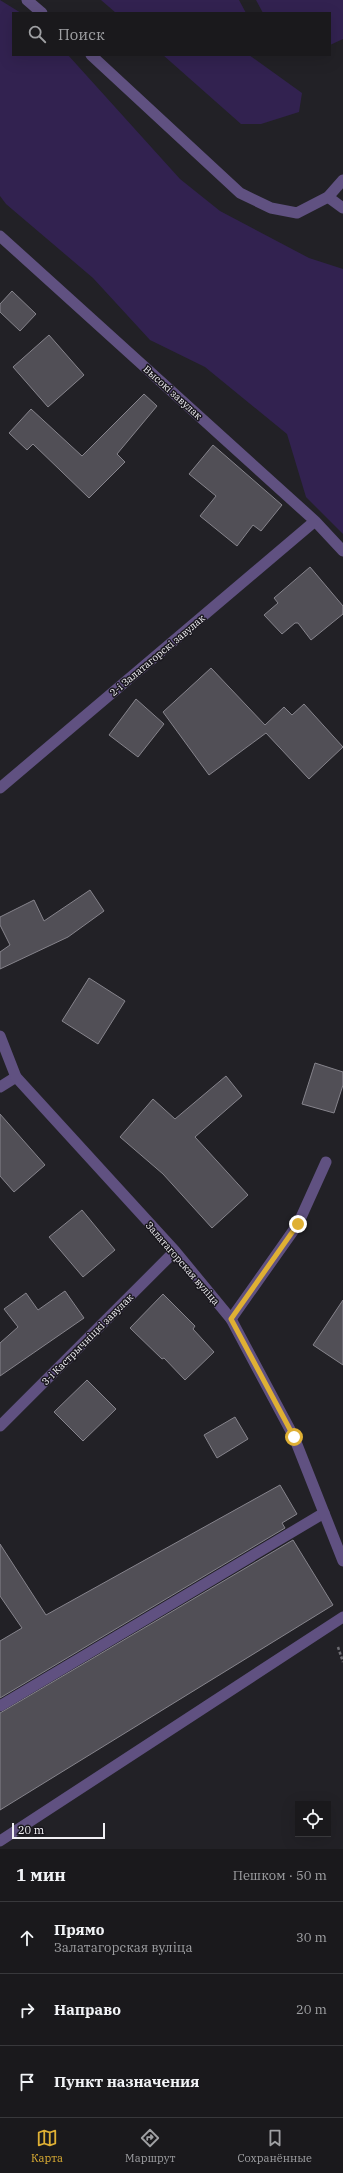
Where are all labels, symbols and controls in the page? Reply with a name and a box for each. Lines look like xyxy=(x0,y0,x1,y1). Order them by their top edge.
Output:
search box xyxy=(12,12,331,56)
icon: search xyxy=(26,23,48,45)
text: Поиск xyxy=(58,25,105,44)
street label: Высокі завулак xyxy=(140,362,205,422)
street label: 2-і Залатагорскі завулак xyxy=(107,612,208,699)
route end xyxy=(289,1215,307,1233)
street label: Залатагорская вуліца xyxy=(143,1219,223,1308)
street label: 3-і Кастрычніцкі завулак xyxy=(39,1291,136,1388)
route start xyxy=(285,1428,303,1446)
map controls xyxy=(295,1801,331,1837)
button: locate xyxy=(295,1801,331,1837)
scale bar xyxy=(12,1821,105,1840)
text: 20 m xyxy=(18,1823,44,1837)
text: 1 мин xyxy=(16,1864,66,1886)
text: Пешком · 50 m xyxy=(233,1867,327,1884)
text: Прямо xyxy=(54,1920,105,1939)
icon: ahead xyxy=(16,1927,38,1949)
text: 30 m xyxy=(296,1929,327,1946)
text: Залатагорская вуліца xyxy=(54,1939,193,1956)
icon: right xyxy=(16,1999,38,2021)
text: Направо xyxy=(54,2000,121,2019)
text: 20 m xyxy=(296,2001,327,2018)
icon: arrive xyxy=(16,2071,38,2093)
text: Пункт назначения xyxy=(54,2072,200,2091)
tab: Карта xyxy=(31,2127,63,2165)
tab: Маршрут xyxy=(125,2127,175,2165)
tab: Сохранённые xyxy=(237,2127,312,2165)

